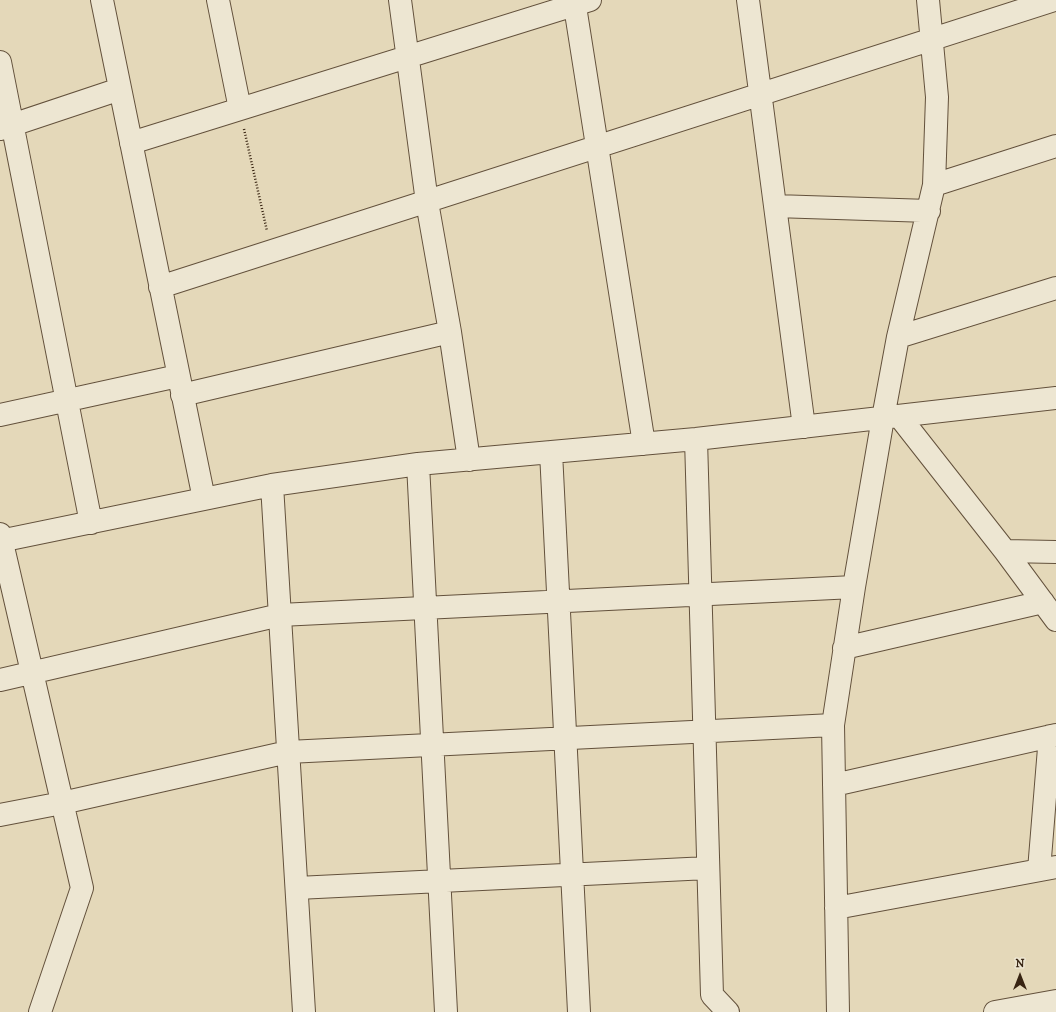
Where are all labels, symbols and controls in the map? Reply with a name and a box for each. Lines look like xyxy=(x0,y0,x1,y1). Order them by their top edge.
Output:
north arrow xyxy=(1000,956,1040,996)
text: N xyxy=(1015,957,1025,971)

